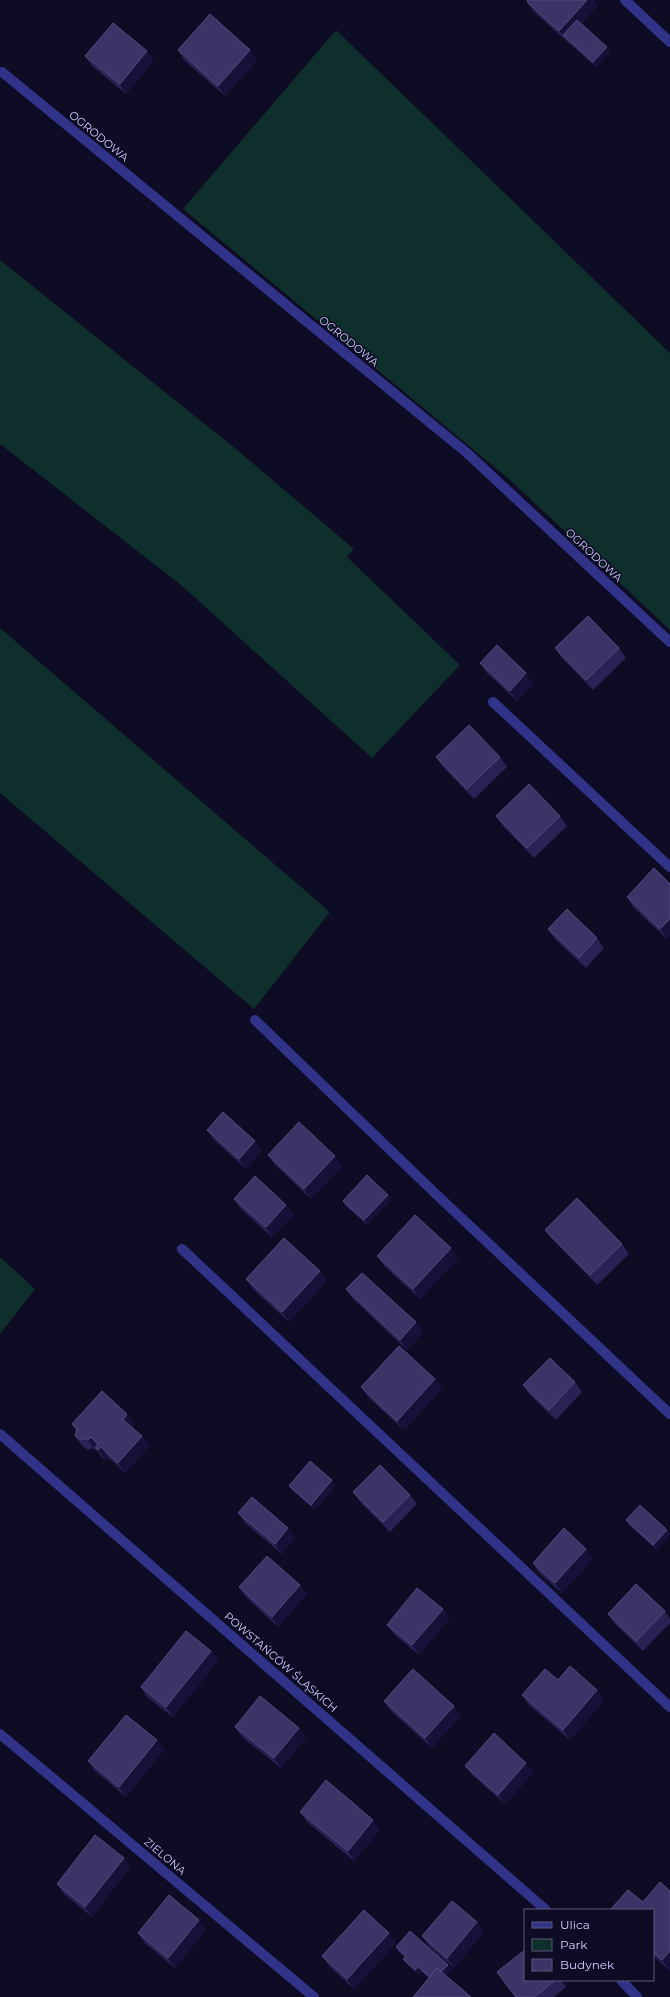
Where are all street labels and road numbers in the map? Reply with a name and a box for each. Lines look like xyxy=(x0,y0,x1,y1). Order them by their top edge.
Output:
street label: OGRODOWA xyxy=(66,108,132,164)
street label: OGRODOWA xyxy=(316,313,382,369)
street label: OGRODOWA xyxy=(563,525,625,585)
street label: POWSTAŃCÓW ŚLĄSKICH xyxy=(221,1609,341,1715)
street label: ZIELONA xyxy=(141,1834,189,1878)

